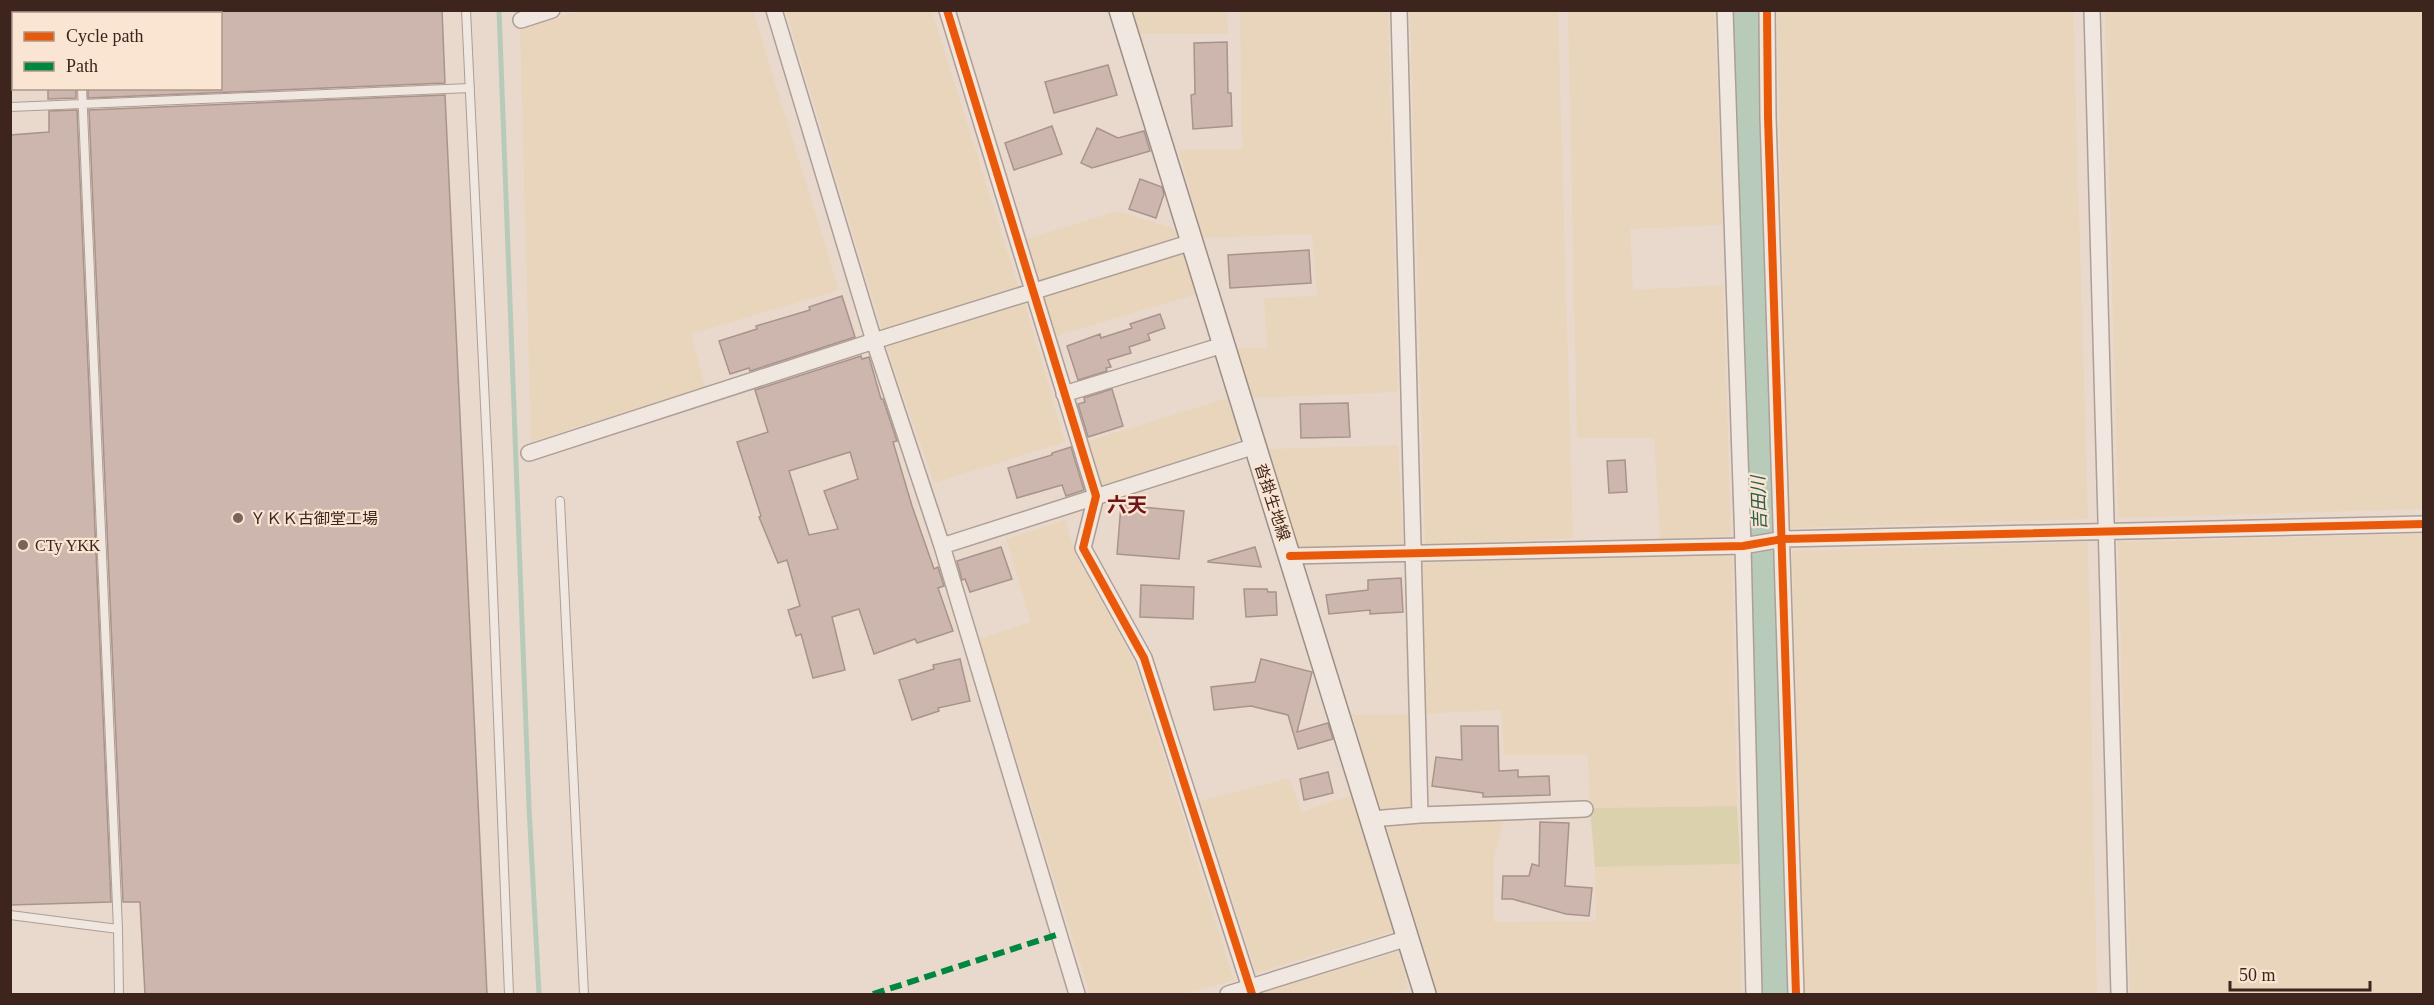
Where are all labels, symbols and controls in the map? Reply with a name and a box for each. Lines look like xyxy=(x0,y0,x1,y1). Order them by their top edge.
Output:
legend xyxy=(12,12,222,90)
text: Cycle path xyxy=(66,26,143,46)
text: Path xyxy=(66,56,98,76)
street label: 沓掛生地線 xyxy=(1252,461,1293,543)
water label: 吉田川 xyxy=(1748,474,1770,530)
district label: 六天 xyxy=(1107,494,1147,516)
place label: ＹＫＫ古御堂工場 xyxy=(250,510,378,527)
marker: ＹＫＫ古御堂工場 xyxy=(231,511,245,525)
place label: CTy YKK xyxy=(35,537,101,555)
marker: CTy YKK xyxy=(16,538,30,552)
scale bar xyxy=(2230,954,2370,992)
text: 50 m xyxy=(2239,965,2276,985)

